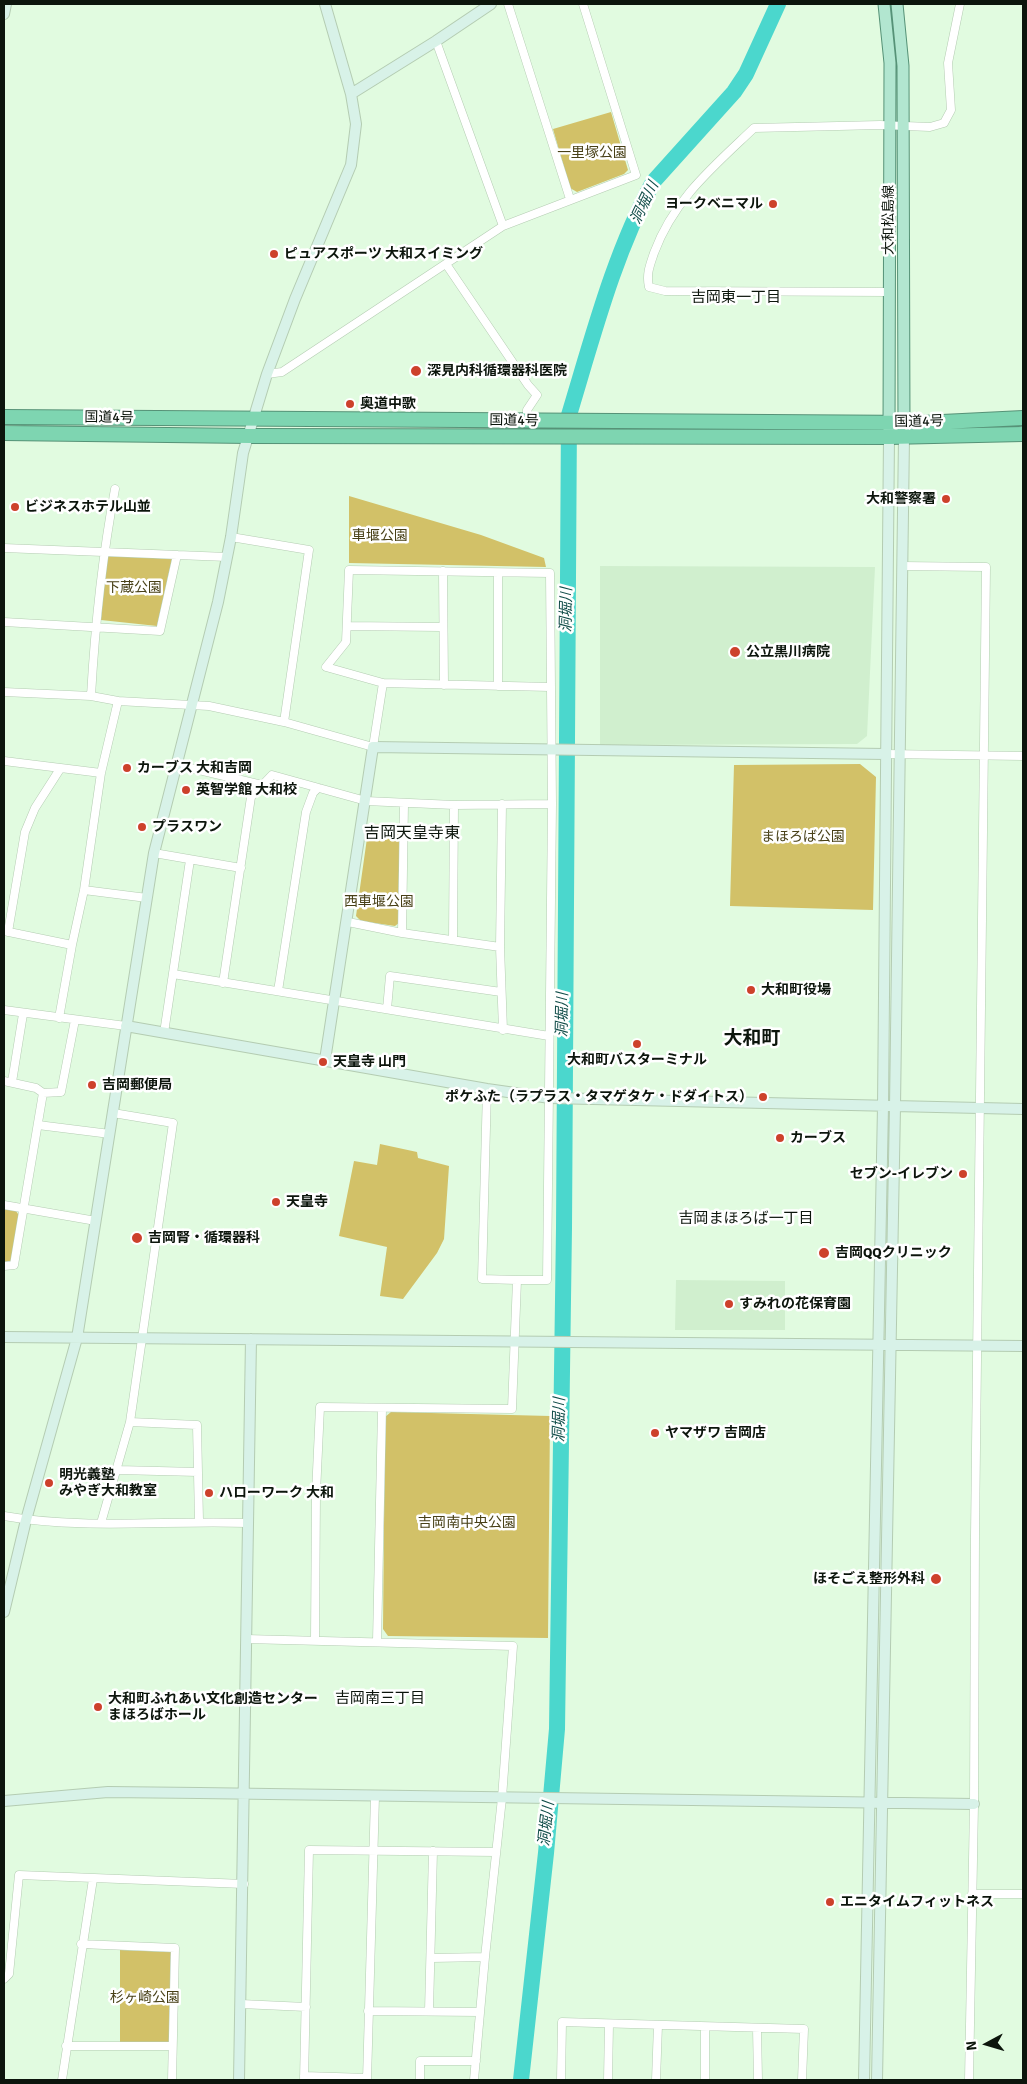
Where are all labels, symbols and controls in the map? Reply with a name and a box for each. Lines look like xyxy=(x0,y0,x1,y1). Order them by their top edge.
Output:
park label: 一里塚公園 xyxy=(557,145,627,161)
water label: 洞堀川 xyxy=(627,179,663,227)
street label: 大和松島線 xyxy=(881,185,897,255)
place label: ヨークベニマル xyxy=(665,196,763,212)
marker: ヨークベニマル xyxy=(767,198,779,210)
place label: ピュアスポーツ 大和スイミング xyxy=(284,246,483,262)
marker: ピュアスポーツ 大和スイミング xyxy=(268,248,280,260)
district label: 吉岡東一丁目 xyxy=(691,289,781,307)
place label: 深見内科循環器科医院 xyxy=(427,363,567,379)
marker: 深見内科循環器科医院 xyxy=(409,364,423,378)
place label: 奥道中歌 xyxy=(360,396,416,412)
marker: 奥道中歌 xyxy=(344,398,356,410)
street label: 国道4号 xyxy=(84,409,134,427)
street label: 国道4号 xyxy=(489,412,539,430)
street label: 国道4号 xyxy=(894,413,944,431)
place label: 大和警察署 xyxy=(866,491,936,507)
marker: 大和警察署 xyxy=(940,493,952,505)
place label: ビジネスホテル山並 xyxy=(25,499,151,515)
marker: ビジネスホテル山並 xyxy=(9,501,21,513)
park label: 車堰公園 xyxy=(352,528,408,544)
park label: 下蔵公園 xyxy=(106,580,162,596)
water label: 洞堀川 xyxy=(558,587,576,633)
place label: 公立黒川病院 xyxy=(746,644,830,660)
marker: 公立黒川病院 xyxy=(728,645,742,659)
place label: カーブス 大和吉岡 xyxy=(137,760,252,776)
marker: カーブス 大和吉岡 xyxy=(121,762,133,774)
place label: 英智学館 大和校 xyxy=(196,782,297,798)
marker: 英智学館 大和校 xyxy=(180,784,192,796)
place label: プラスワン xyxy=(152,819,222,835)
marker: プラスワン xyxy=(136,821,148,833)
district label: 吉岡天皇寺東 xyxy=(364,824,460,844)
park label: まほろば公園 xyxy=(761,829,845,845)
park label: 西車堰公園 xyxy=(344,894,414,910)
place label: 大和町役場 xyxy=(761,982,831,998)
marker: 大和町役場 xyxy=(745,984,757,996)
water label: 洞堀川 xyxy=(554,992,572,1038)
district label: 大和町 xyxy=(724,1028,780,1050)
marker: 大和町バスターミナル xyxy=(631,1038,643,1050)
place label: 大和町バスターミナル xyxy=(567,1052,707,1068)
place label: 天皇寺 山門 xyxy=(333,1054,406,1070)
marker: 天皇寺 山門 xyxy=(317,1056,329,1068)
place label: 吉岡郵便局 xyxy=(102,1077,172,1093)
marker: 吉岡郵便局 xyxy=(86,1079,98,1091)
place label: ポケふた（ラプラス・タマゲタケ・ドダイトス） xyxy=(445,1089,753,1105)
marker: ポケふた（ラプラス・タマゲタケ・ドダイトス） xyxy=(757,1091,769,1103)
place label: カーブス xyxy=(790,1130,846,1146)
marker: カーブス xyxy=(774,1132,786,1144)
place label: セブン-イレブン xyxy=(850,1166,953,1182)
marker: セブン-イレブン xyxy=(957,1168,969,1180)
place label: 天皇寺 xyxy=(286,1194,328,1210)
marker: 天皇寺 xyxy=(270,1196,282,1208)
district label: 吉岡まほろば一丁目 xyxy=(679,1210,813,1228)
place label: 吉岡腎・循環器科 xyxy=(148,1230,260,1246)
marker: 吉岡腎・循環器科 xyxy=(130,1231,144,1245)
place label: 吉岡QQクリニック xyxy=(835,1245,952,1261)
marker: 吉岡QQクリニック xyxy=(817,1246,831,1260)
place label: すみれの花保育園 xyxy=(739,1296,851,1312)
marker: すみれの花保育園 xyxy=(723,1298,735,1310)
water label: 洞堀川 xyxy=(551,1397,569,1443)
place label: ヤマザワ 吉岡店 xyxy=(665,1425,766,1441)
marker: ヤマザワ 吉岡店 xyxy=(649,1427,661,1439)
place label: 明光義塾 みやぎ大和教室 xyxy=(59,1467,157,1500)
marker: 明光義塾 みやぎ大和教室 xyxy=(43,1477,55,1489)
place label: ハローワーク 大和 xyxy=(219,1485,334,1501)
marker: ハローワーク 大和 xyxy=(203,1487,215,1499)
park label: 吉岡南中央公園 xyxy=(418,1515,516,1531)
place label: ほそごえ整形外科 xyxy=(813,1571,925,1587)
marker: ほそごえ整形外科 xyxy=(929,1572,943,1586)
district label: 吉岡南三丁目 xyxy=(335,1690,425,1708)
place label: 大和町ふれあい文化創造センター まほろばホール xyxy=(108,1691,318,1724)
marker: 大和町ふれあい文化創造センター まほろばホール xyxy=(92,1701,104,1713)
water label: 洞堀川 xyxy=(536,1801,558,1847)
place label: エニタイムフィットネス xyxy=(840,1894,994,1910)
marker: エニタイムフィットネス xyxy=(824,1896,836,1908)
park label: 杉ヶ崎公園 xyxy=(110,1990,180,2006)
north arrow xyxy=(962,2019,1012,2069)
text: N xyxy=(963,2040,981,2051)

